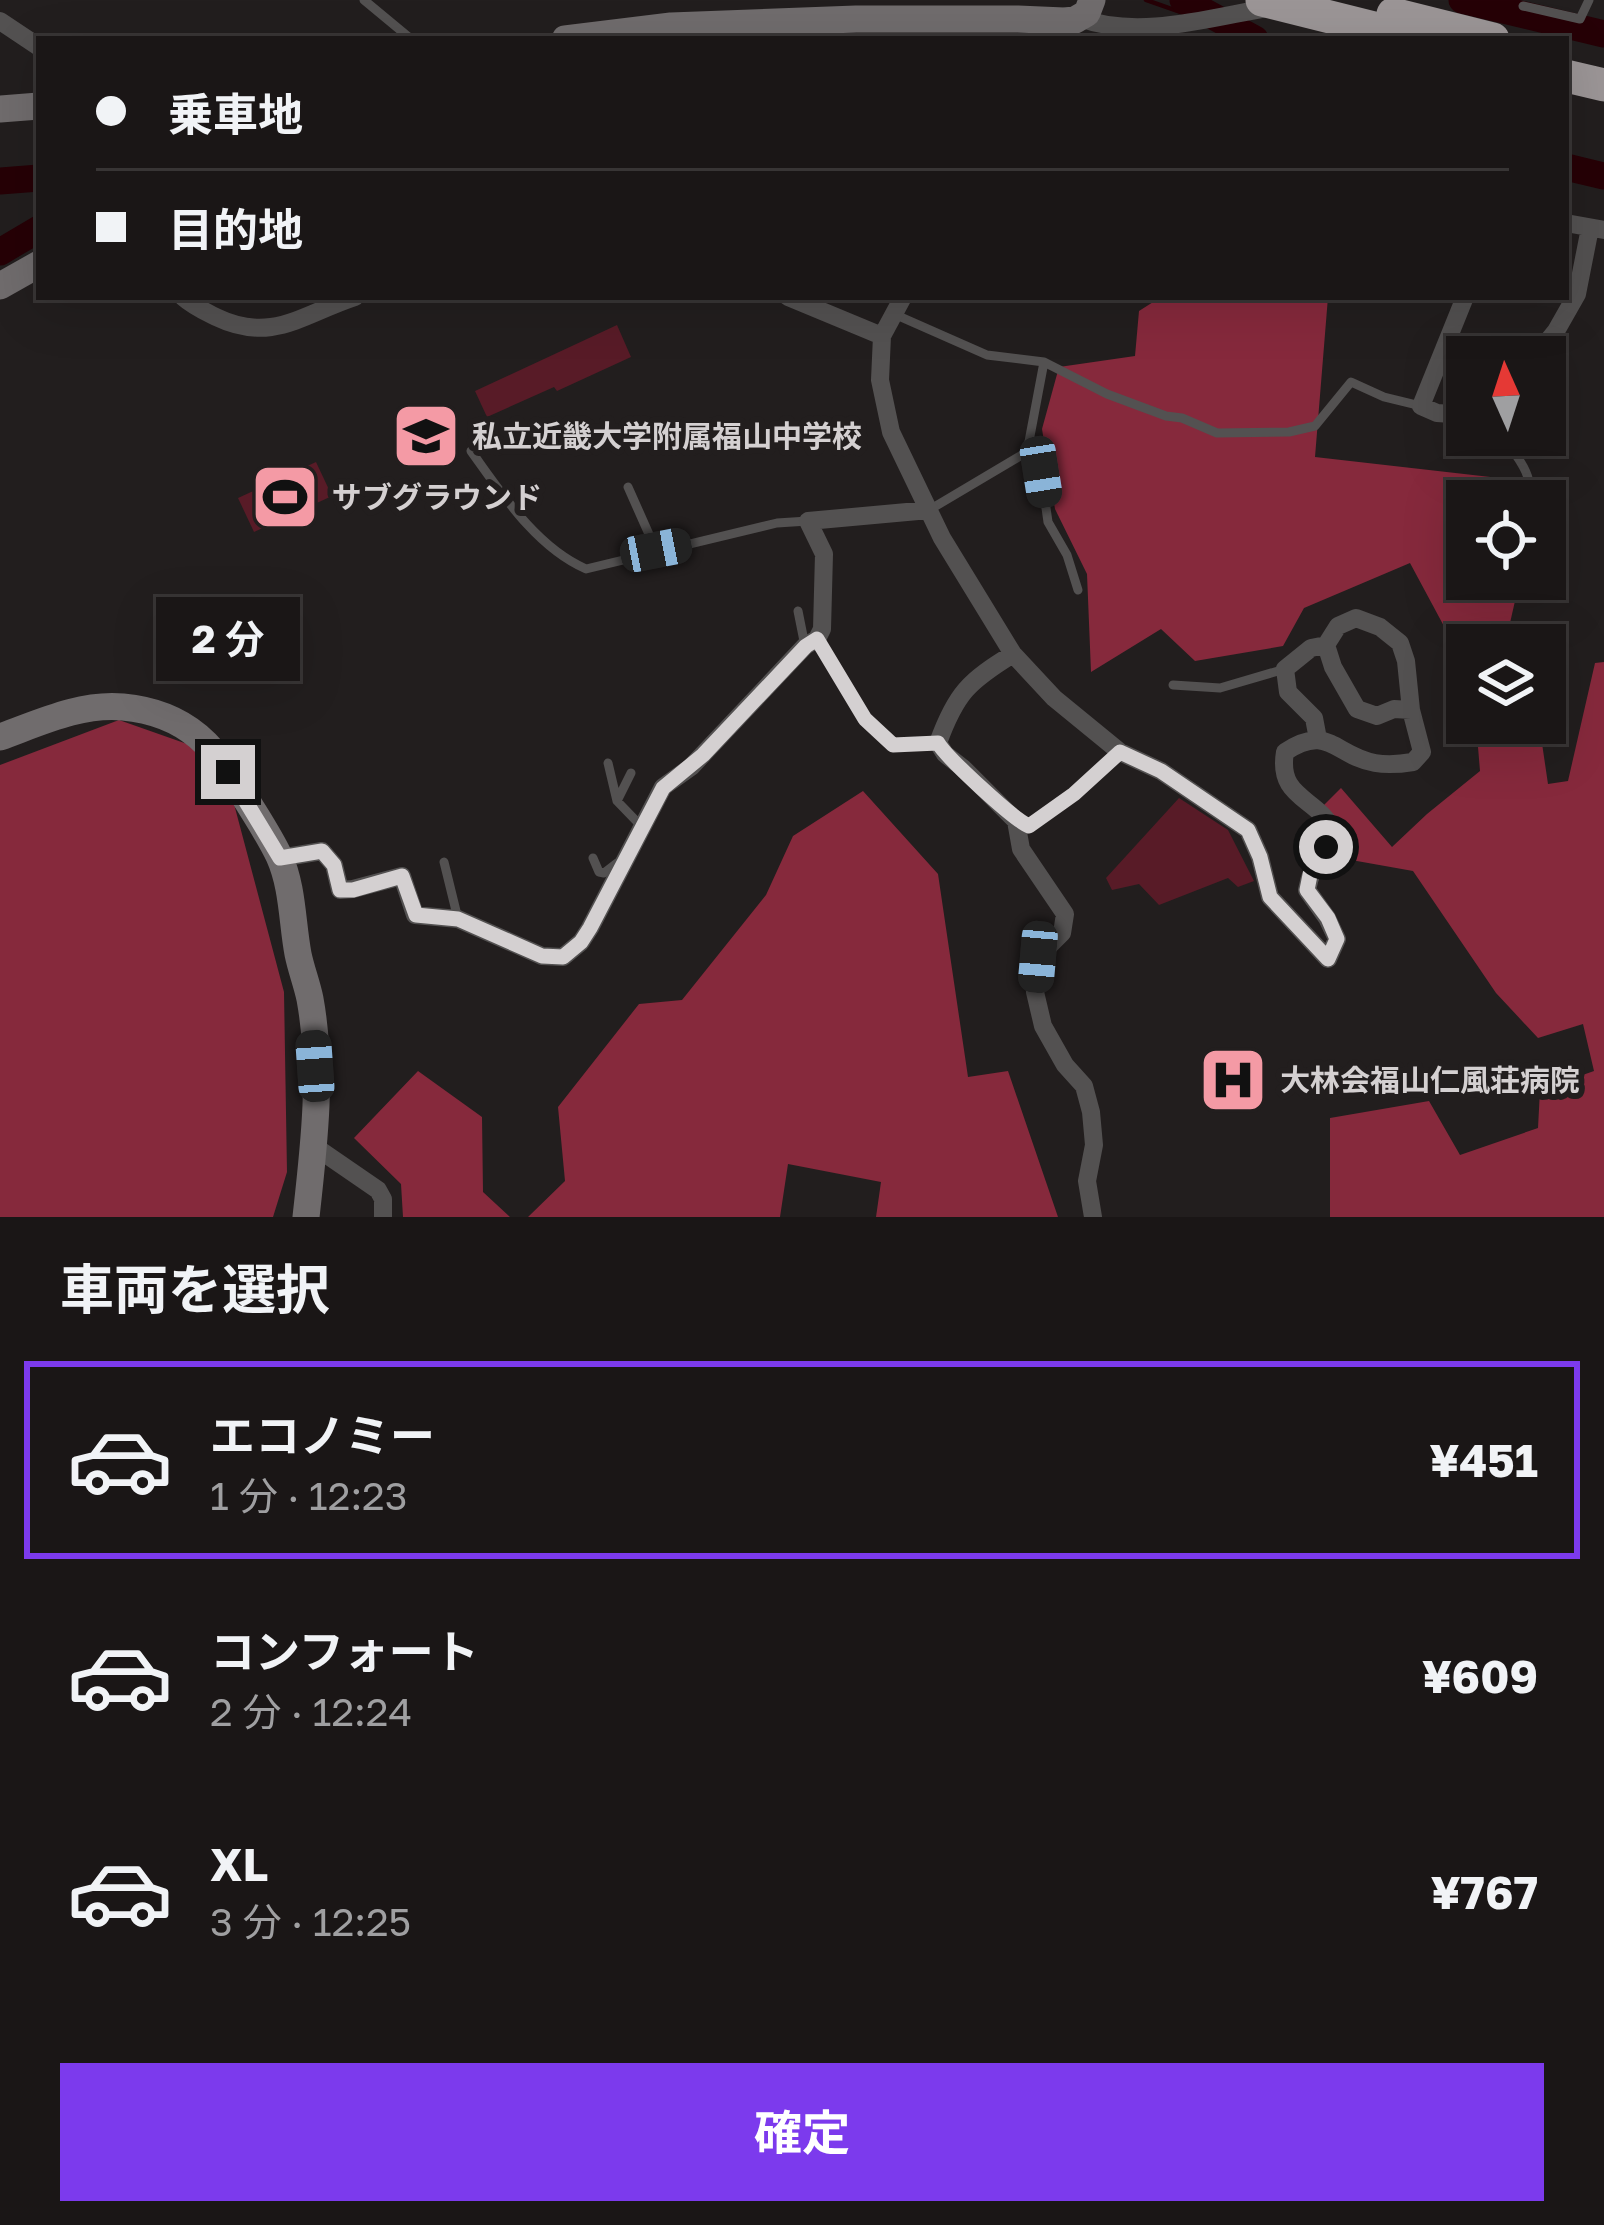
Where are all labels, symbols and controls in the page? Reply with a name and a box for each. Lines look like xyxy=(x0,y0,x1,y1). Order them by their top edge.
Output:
text: 乗車地 xyxy=(168,87,303,141)
text: 目的地 xyxy=(168,202,303,256)
north arrow xyxy=(1446,336,1566,456)
map controls xyxy=(1446,336,1566,744)
school or university icon: 私立近畿大学附属福山中学校 xyxy=(391,401,461,471)
place label: 私立近畿大学附属福山中学校 xyxy=(472,418,862,454)
car xyxy=(1018,434,1064,510)
sports icon: サブグラウンド xyxy=(250,462,320,532)
place label: サブグラウンド xyxy=(332,479,542,515)
button: locate xyxy=(1446,480,1566,600)
car xyxy=(617,525,695,575)
callout: 2 分 xyxy=(156,598,300,682)
text: 2 分 xyxy=(192,615,264,662)
button: layers xyxy=(1446,624,1566,744)
route end xyxy=(201,745,255,799)
route start xyxy=(1299,820,1353,874)
car xyxy=(1017,920,1059,994)
car xyxy=(295,1029,335,1103)
hospital icon: 大林会福山仁風荘病院 xyxy=(1198,1045,1268,1115)
place label: 大林会福山仁風荘病院 xyxy=(1280,1062,1580,1098)
text: 車両を選択 xyxy=(60,1256,330,1321)
icon: car xyxy=(66,1406,174,1514)
text: エコノミー xyxy=(210,1408,435,1462)
text: ¥451 xyxy=(1430,1433,1538,1487)
text: 1 分 · 12:23 xyxy=(210,1472,408,1519)
icon: car xyxy=(66,1622,174,1730)
text: コンフォート xyxy=(210,1624,479,1678)
text: ¥609 xyxy=(1422,1649,1538,1703)
text: 2 分 · 12:24 xyxy=(210,1688,412,1735)
text: XL xyxy=(210,1837,268,1891)
icon: car xyxy=(66,1838,174,1946)
text: ¥767 xyxy=(1431,1865,1538,1919)
text: 3 分 · 12:25 xyxy=(210,1898,411,1945)
button: 確定 xyxy=(60,2063,1544,2201)

